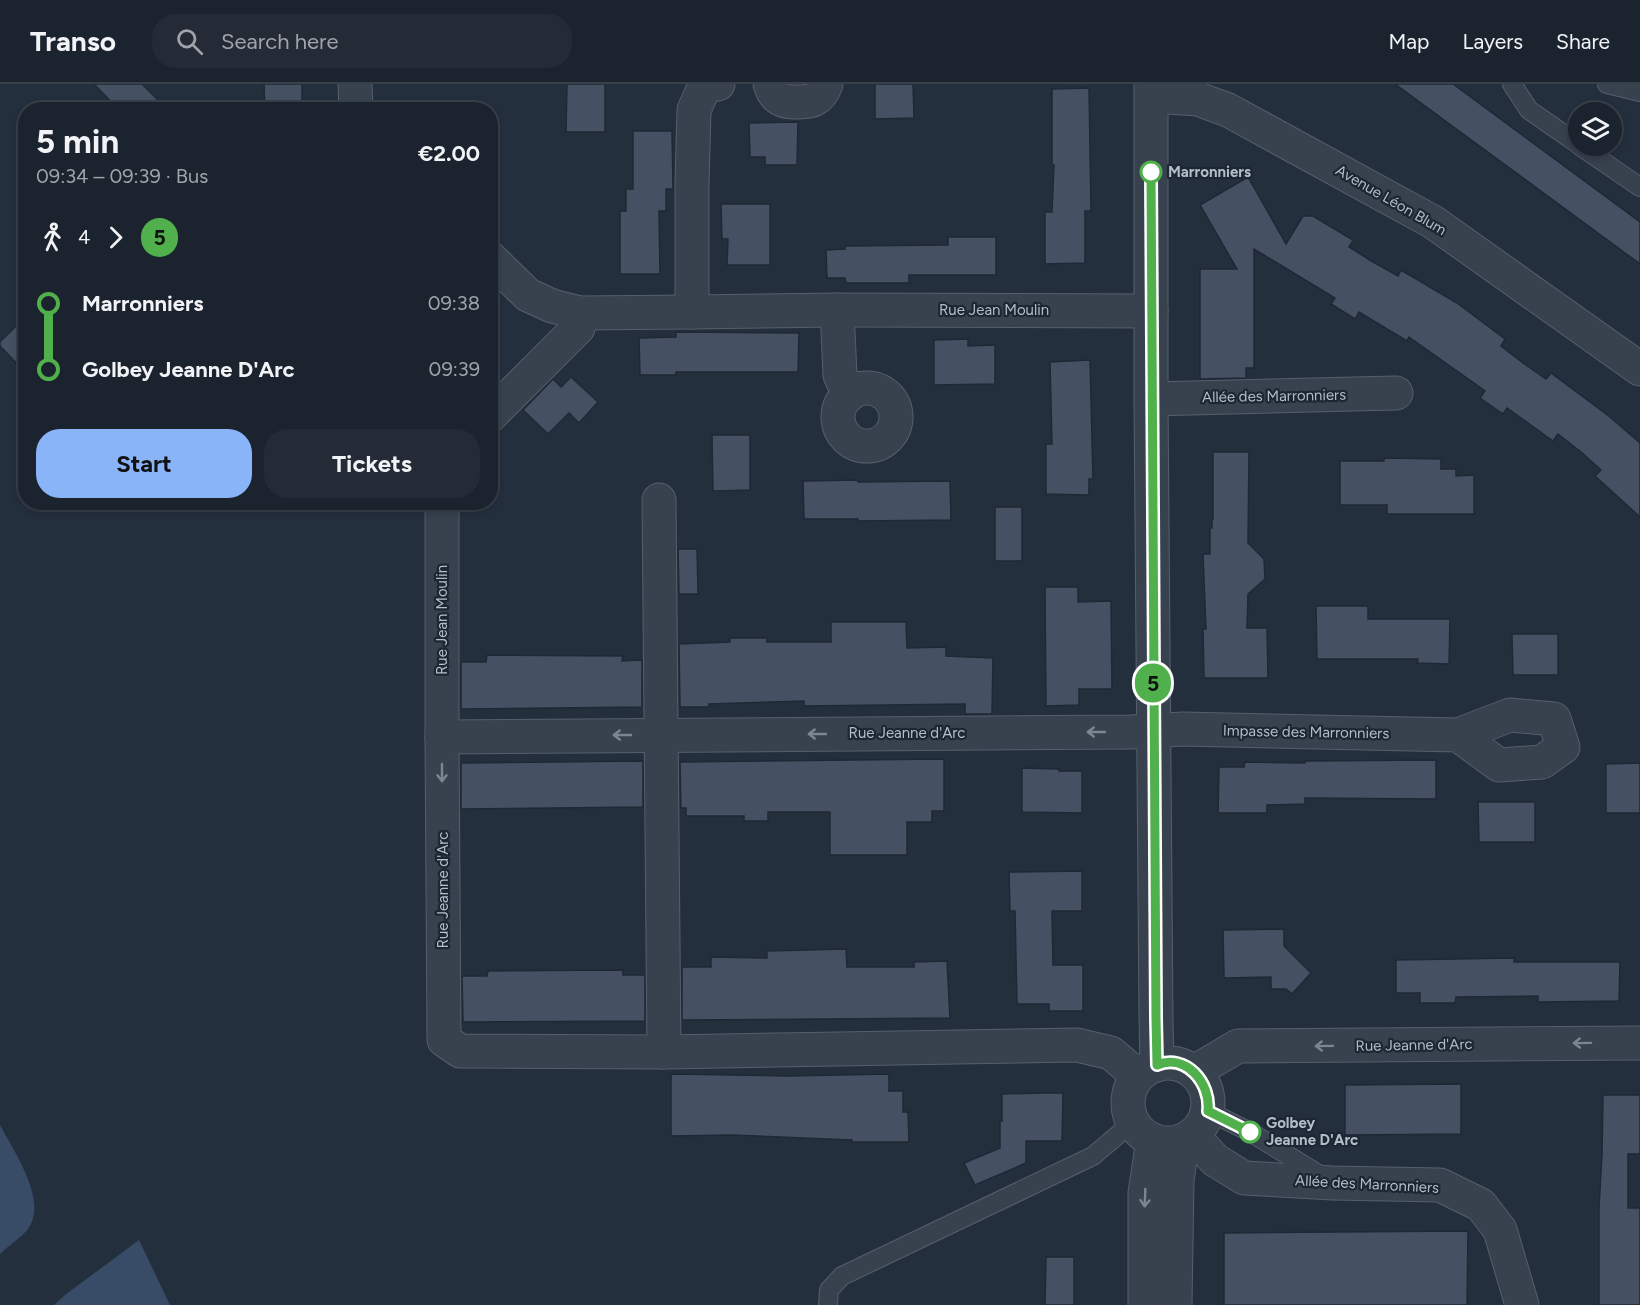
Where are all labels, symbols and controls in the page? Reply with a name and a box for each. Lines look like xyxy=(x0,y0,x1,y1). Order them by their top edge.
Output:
search box xyxy=(152,14,572,68)
text: Transo xyxy=(30,24,116,58)
icon: search xyxy=(173,25,206,58)
text: Search here xyxy=(221,28,339,55)
text: Map xyxy=(1389,29,1429,54)
text: Layers xyxy=(1462,29,1523,54)
text: Share xyxy=(1556,29,1610,54)
map controls xyxy=(1568,102,1622,156)
button: layers xyxy=(1568,102,1622,156)
text: 5 min xyxy=(36,122,119,161)
text: €2.00 xyxy=(418,140,480,167)
marker: Marronniers xyxy=(1140,161,1162,183)
street label: Avenue Léon Blum xyxy=(1332,161,1450,239)
place label: Marronniers xyxy=(1168,163,1251,181)
text: 09:34 – 09:39 · Bus xyxy=(36,164,208,188)
icon: walk xyxy=(36,221,69,254)
icon: forward xyxy=(99,221,132,254)
text: 4 xyxy=(78,225,90,249)
text: 5 xyxy=(153,225,166,250)
text: Marronniers xyxy=(82,290,204,317)
text: 09:38 xyxy=(428,291,480,315)
street label: Rue Jean Moulin xyxy=(939,301,1049,319)
text: Golbey Jeanne D'Arc xyxy=(82,356,295,383)
text: 09:39 xyxy=(429,357,480,381)
street label: Allée des Marronniers xyxy=(1202,386,1346,406)
button: Start xyxy=(36,429,252,498)
button: Tickets xyxy=(264,429,480,498)
street label: Rue Jean Moulin xyxy=(433,565,451,675)
line badge: 5 xyxy=(1134,664,1172,702)
text: 5 xyxy=(1147,671,1159,696)
street label: Impasse des Marronniers xyxy=(1223,722,1389,742)
street label: Rue Jeanne d'Arc xyxy=(849,724,966,742)
one-way arrow xyxy=(1086,726,1106,738)
one-way arrow xyxy=(807,728,827,740)
one-way arrow xyxy=(612,729,632,741)
one-way arrow xyxy=(436,763,448,783)
street label: Rue Jeanne d'Arc xyxy=(434,832,452,949)
street label: Rue Jeanne d'Arc xyxy=(1355,1035,1473,1055)
one-way arrow xyxy=(1572,1037,1592,1049)
one-way arrow xyxy=(1314,1040,1334,1051)
place label: Golbey Jeanne D'Arc xyxy=(1266,1114,1358,1149)
marker: Golbey Jeanne D'Arc xyxy=(1239,1121,1261,1143)
street label: Allée des Marronniers xyxy=(1295,1171,1439,1197)
one-way arrow xyxy=(1140,1188,1151,1208)

